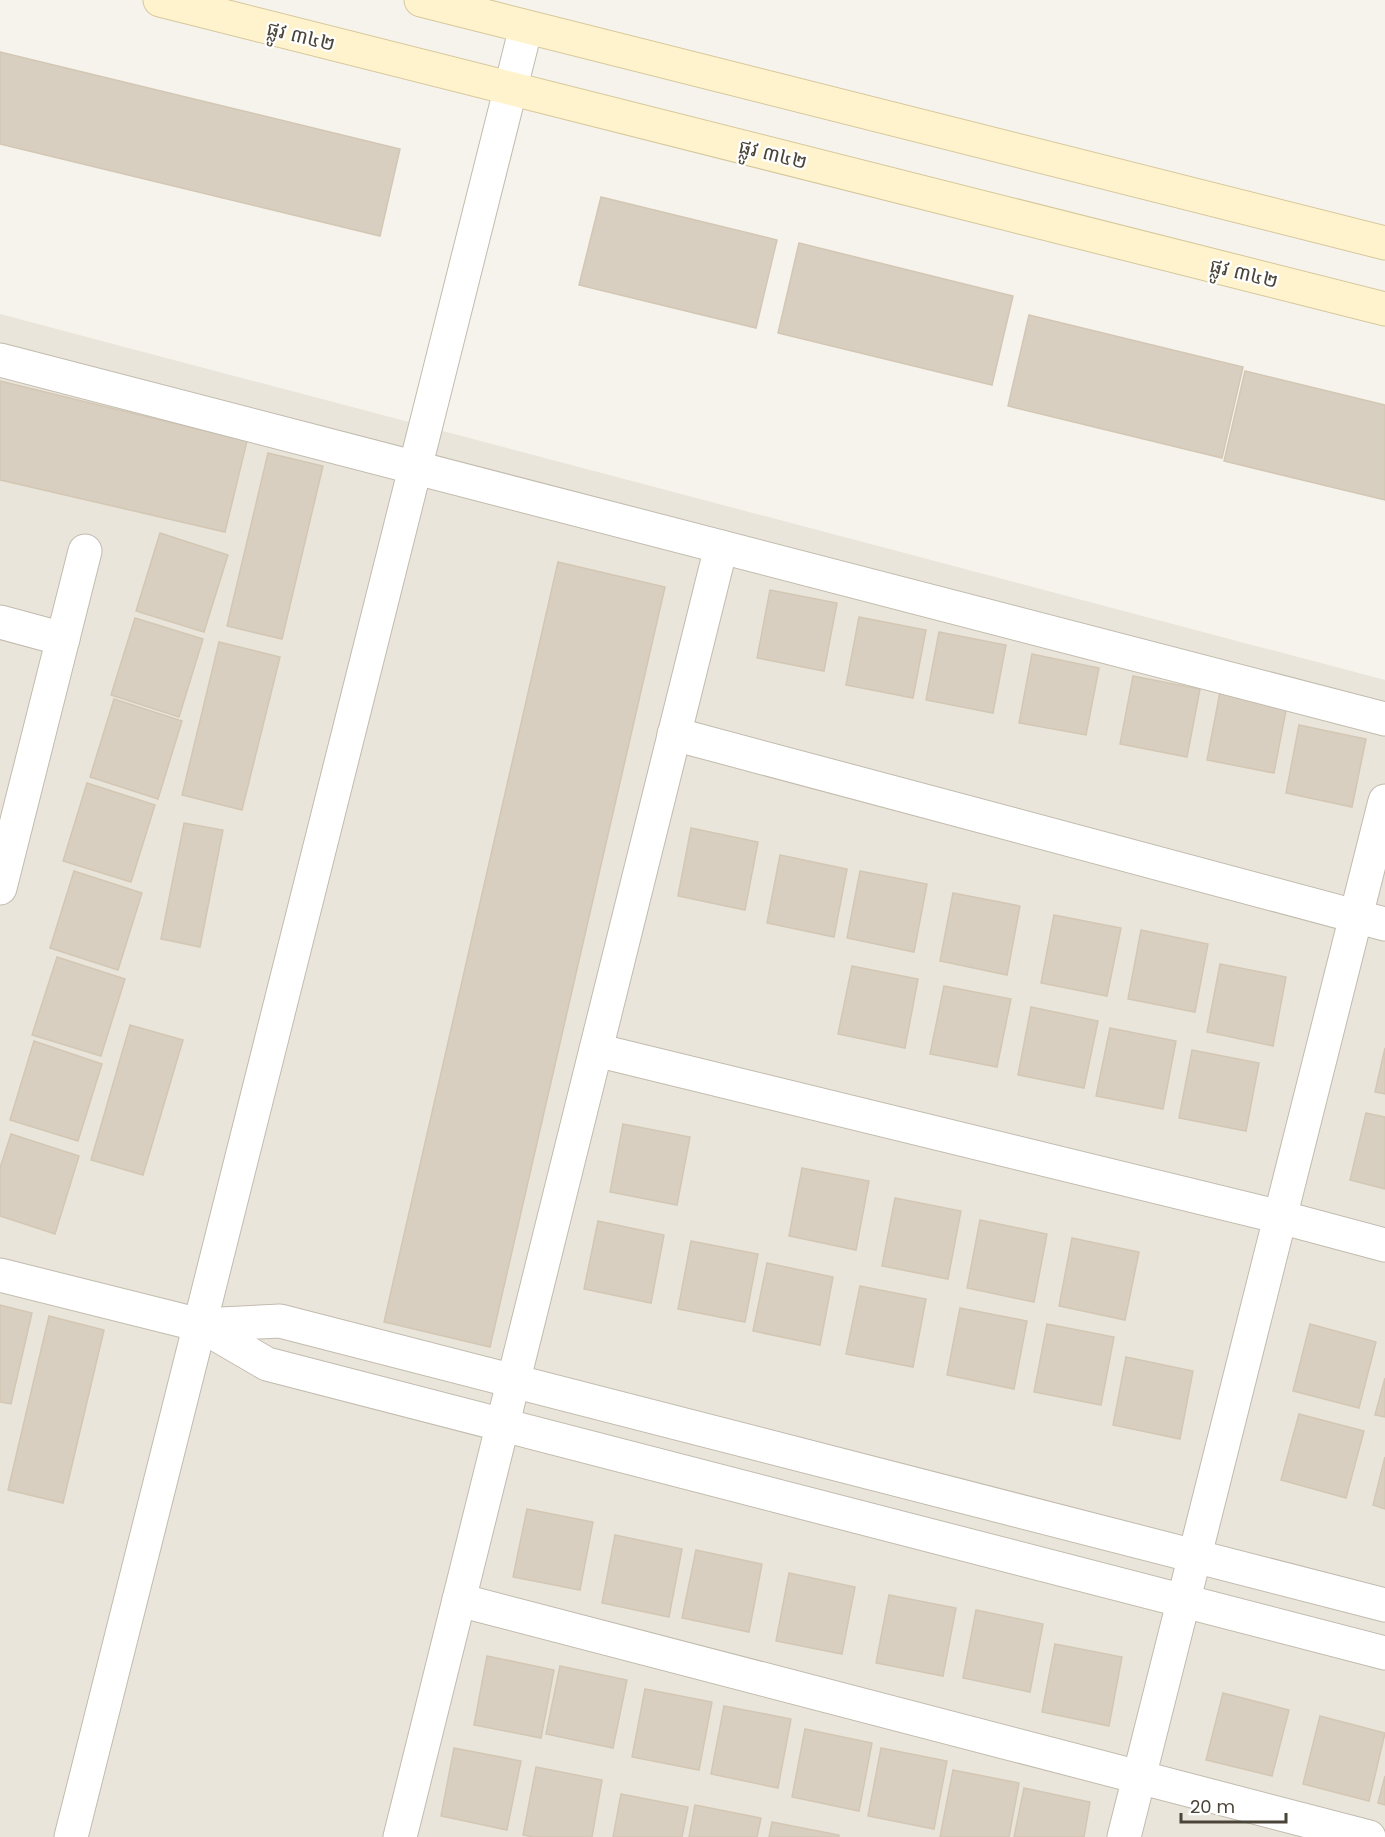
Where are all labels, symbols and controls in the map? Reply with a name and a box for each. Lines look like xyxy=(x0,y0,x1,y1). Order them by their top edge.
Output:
street label: ផ្លូវ ៣៤២ xyxy=(263,14,338,63)
street label: ផ្លូវ ៣៤២ xyxy=(735,132,810,181)
street label: ផ្លូវ ៣៤២ xyxy=(1206,251,1281,300)
scale bar xyxy=(1181,1786,1286,1824)
text: 20 m xyxy=(1190,1794,1235,1819)

